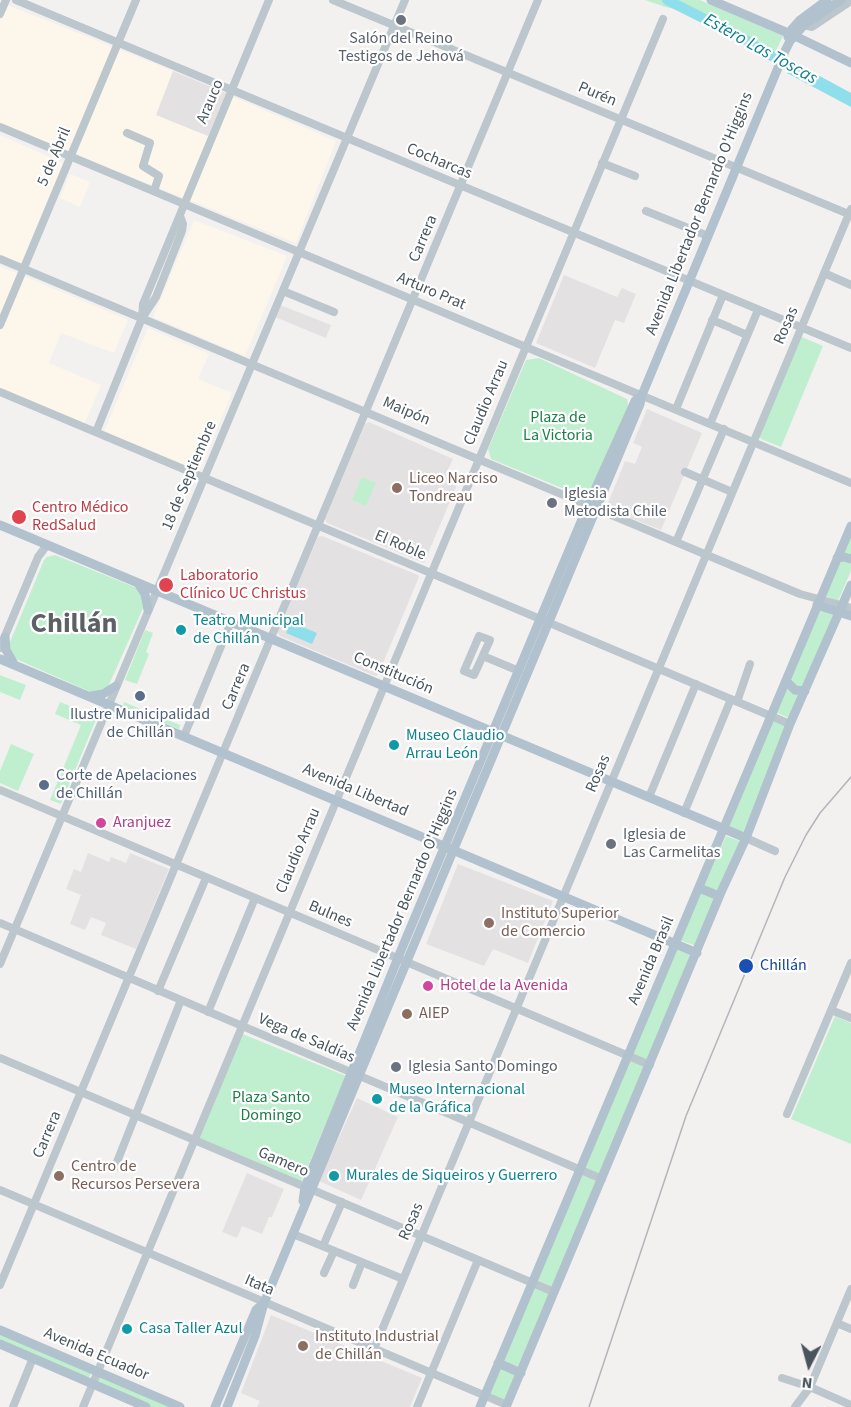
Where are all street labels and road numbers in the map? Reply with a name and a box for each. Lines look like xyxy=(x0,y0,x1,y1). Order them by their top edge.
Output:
street label: Arauco xyxy=(193,77,229,127)
street label: Purén xyxy=(575,78,619,112)
street label: Avenida Libertador Bernardo O'Higgins xyxy=(642,90,758,338)
street label: 5 de Abril xyxy=(34,125,76,189)
street label: Cocharcas xyxy=(403,140,475,184)
street label: Carrera xyxy=(406,213,442,265)
street label: Arturo Prat xyxy=(394,269,468,315)
street label: Rosas xyxy=(771,304,803,348)
street label: Claudio Arrau xyxy=(460,357,514,449)
street label: Maipón xyxy=(379,393,433,431)
street label: 18 de Septiembre xyxy=(158,418,222,534)
street label: El Roble xyxy=(371,527,429,565)
street label: Constitución xyxy=(350,649,436,699)
street label: Carrera xyxy=(219,661,255,713)
street label: Rosas xyxy=(583,752,615,796)
street label: Avenida Libertad xyxy=(299,760,411,822)
street label: Avenida Libertador Bernardo O'Higgins xyxy=(343,786,463,1034)
street label: Claudio Arrau xyxy=(272,805,326,897)
street label: Bulnes xyxy=(305,897,355,933)
street label: Avenida Brasil xyxy=(625,914,679,1008)
street label: Vega de Saldías xyxy=(255,1010,357,1068)
street label: Carrera xyxy=(30,1109,66,1161)
street label: Gamero xyxy=(255,1144,311,1182)
street label: Rosas xyxy=(396,1200,428,1244)
street label: Itata xyxy=(241,1271,277,1301)
street label: Avenida Ecuador xyxy=(41,1324,151,1386)

